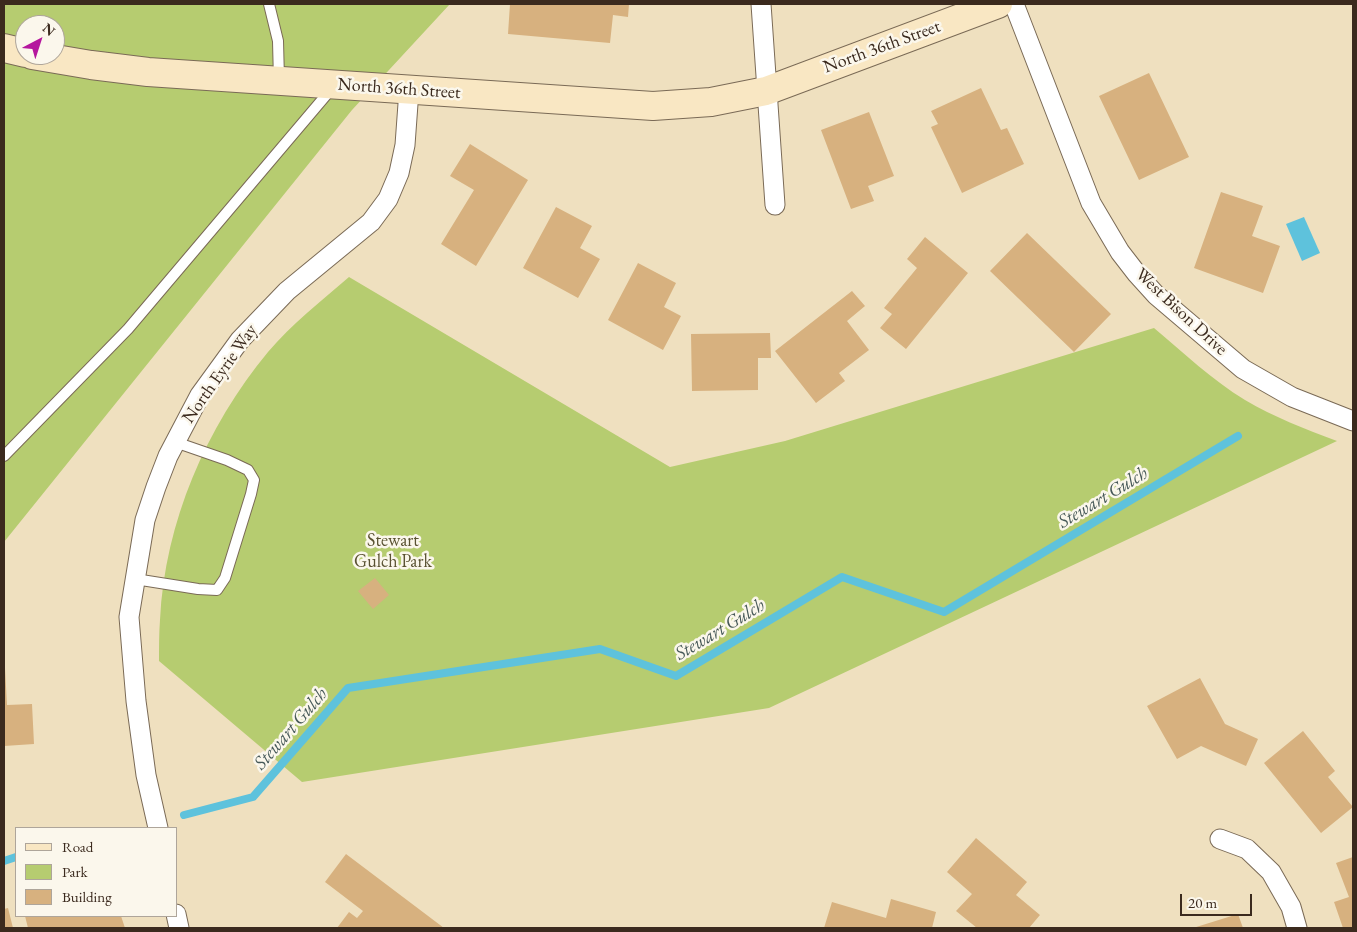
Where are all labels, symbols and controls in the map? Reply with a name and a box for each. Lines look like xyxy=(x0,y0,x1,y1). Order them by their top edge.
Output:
north arrow xyxy=(15,15,65,65)
street label: North 36th Street xyxy=(820,16,944,78)
text: N xyxy=(39,19,59,40)
street label: North 36th Street xyxy=(337,74,461,104)
street label: West Bison Drive xyxy=(1130,264,1232,360)
street label: North Eyrie Way xyxy=(178,320,262,428)
water label: Stewart Gulch xyxy=(1054,462,1152,534)
park label: Stewart Gulch Park xyxy=(354,530,432,572)
water label: Stewart Gulch xyxy=(671,594,769,666)
water label: Stewart Gulch xyxy=(249,683,333,775)
legend xyxy=(15,827,178,917)
text: Road xyxy=(62,837,93,856)
text: Park xyxy=(62,862,88,881)
scale bar xyxy=(1182,884,1254,916)
text: Building xyxy=(62,887,112,906)
text: 20 m xyxy=(1188,893,1217,912)

